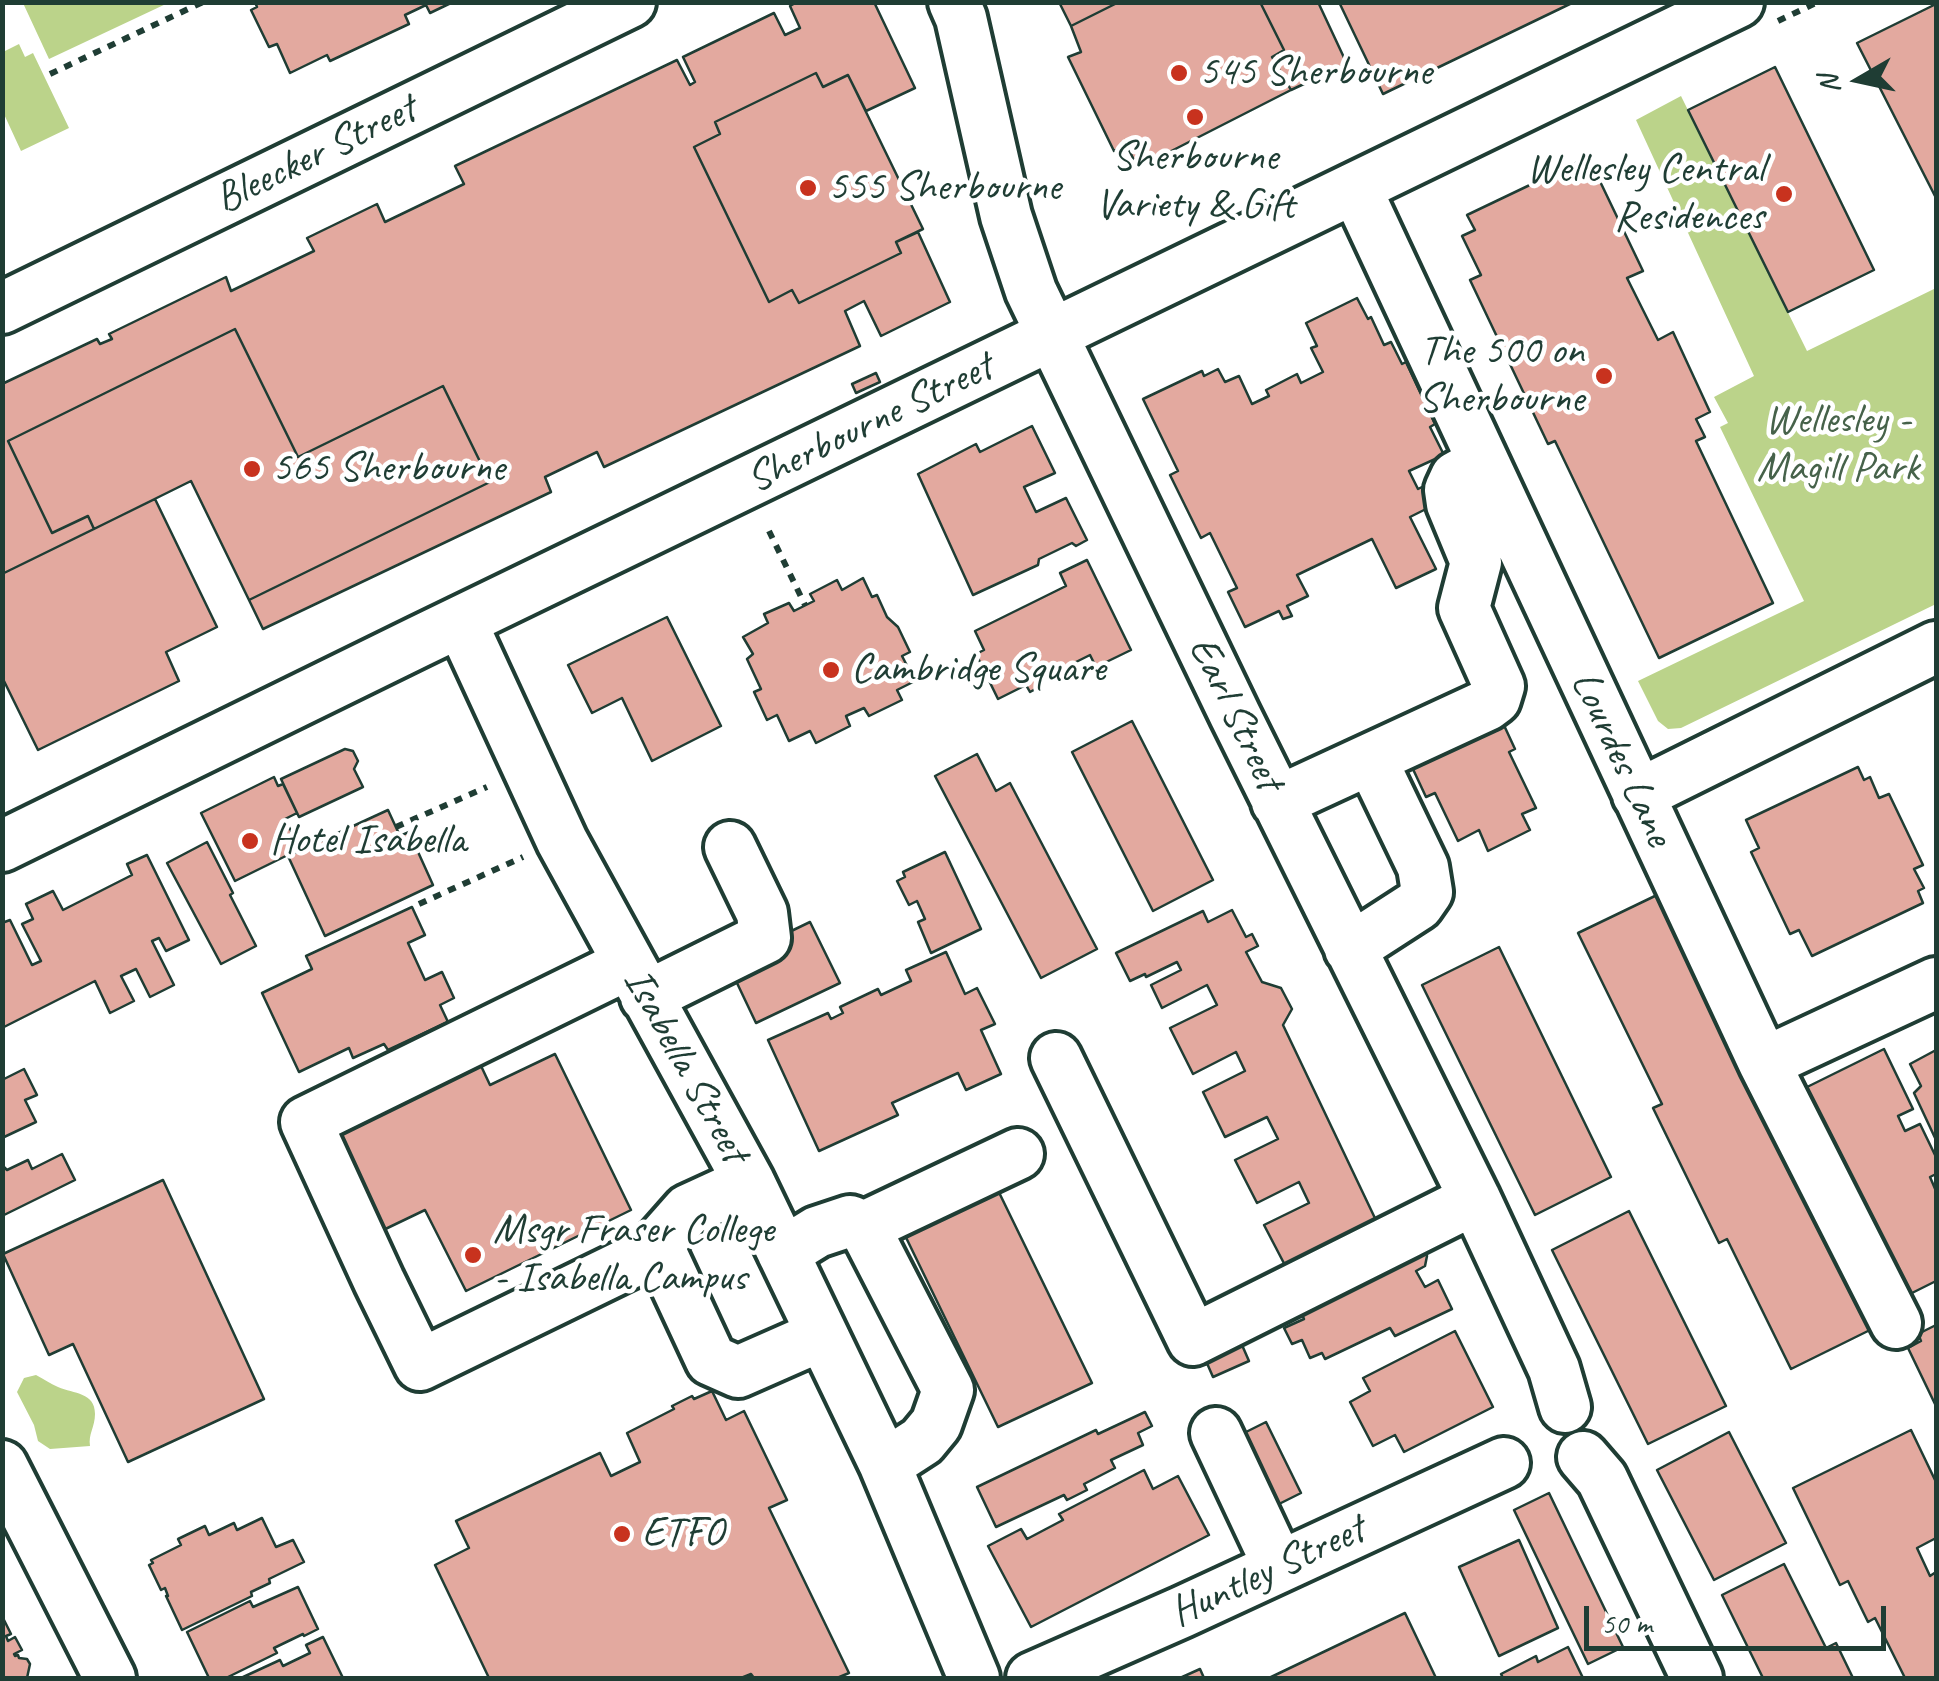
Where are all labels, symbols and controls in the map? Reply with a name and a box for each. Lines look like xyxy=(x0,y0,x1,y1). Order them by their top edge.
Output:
north arrow xyxy=(1809,30,1909,130)
place label: 545 Sherbourne xyxy=(1199,48,1432,98)
marker: 545 Sherbourne xyxy=(1168,62,1190,84)
text: N xyxy=(1810,73,1848,96)
street label: Bleecker Street xyxy=(207,85,425,225)
marker: Sherbourne Variety & Gift xyxy=(1184,106,1206,128)
place label: Sherbourne Variety & Gift xyxy=(1096,133,1294,232)
place label: Wellesley Central Residences xyxy=(1527,145,1764,244)
place label: 555 Sherbourne xyxy=(828,163,1061,213)
marker: 555 Sherbourne xyxy=(797,177,819,199)
marker: Wellesley Central Residences xyxy=(1773,183,1795,205)
place label: The 500 on Sherbourne xyxy=(1418,327,1584,426)
street label: Sherbourne Street xyxy=(739,343,1001,505)
marker: The 500 on Sherbourne xyxy=(1593,365,1615,387)
park label: Wellesley - Magill Park xyxy=(1757,396,1919,494)
place label: 565 Sherbourne xyxy=(272,444,505,494)
marker: 565 Sherbourne xyxy=(241,458,263,480)
street label: Earl Street xyxy=(1176,629,1294,799)
place label: Cambridge Square xyxy=(851,645,1105,695)
marker: Cambridge Square xyxy=(820,659,842,681)
street label: Lourdes Lane xyxy=(1559,664,1683,854)
place label: Hotel Isabella xyxy=(270,816,466,866)
marker: Hotel Isabella xyxy=(239,830,261,852)
street label: Isabella Street xyxy=(611,960,759,1172)
place label: Msgr Fraser College - Isabella Campus xyxy=(493,1206,774,1304)
marker: Msgr Fraser College - Isabella Campus xyxy=(462,1244,484,1266)
street label: Huntley Street xyxy=(1163,1505,1373,1639)
place label: ETFO xyxy=(642,1509,723,1559)
marker: ETFO xyxy=(611,1523,633,1545)
scale bar xyxy=(1589,1586,1892,1648)
text: 50 m xyxy=(1601,1604,1652,1642)

